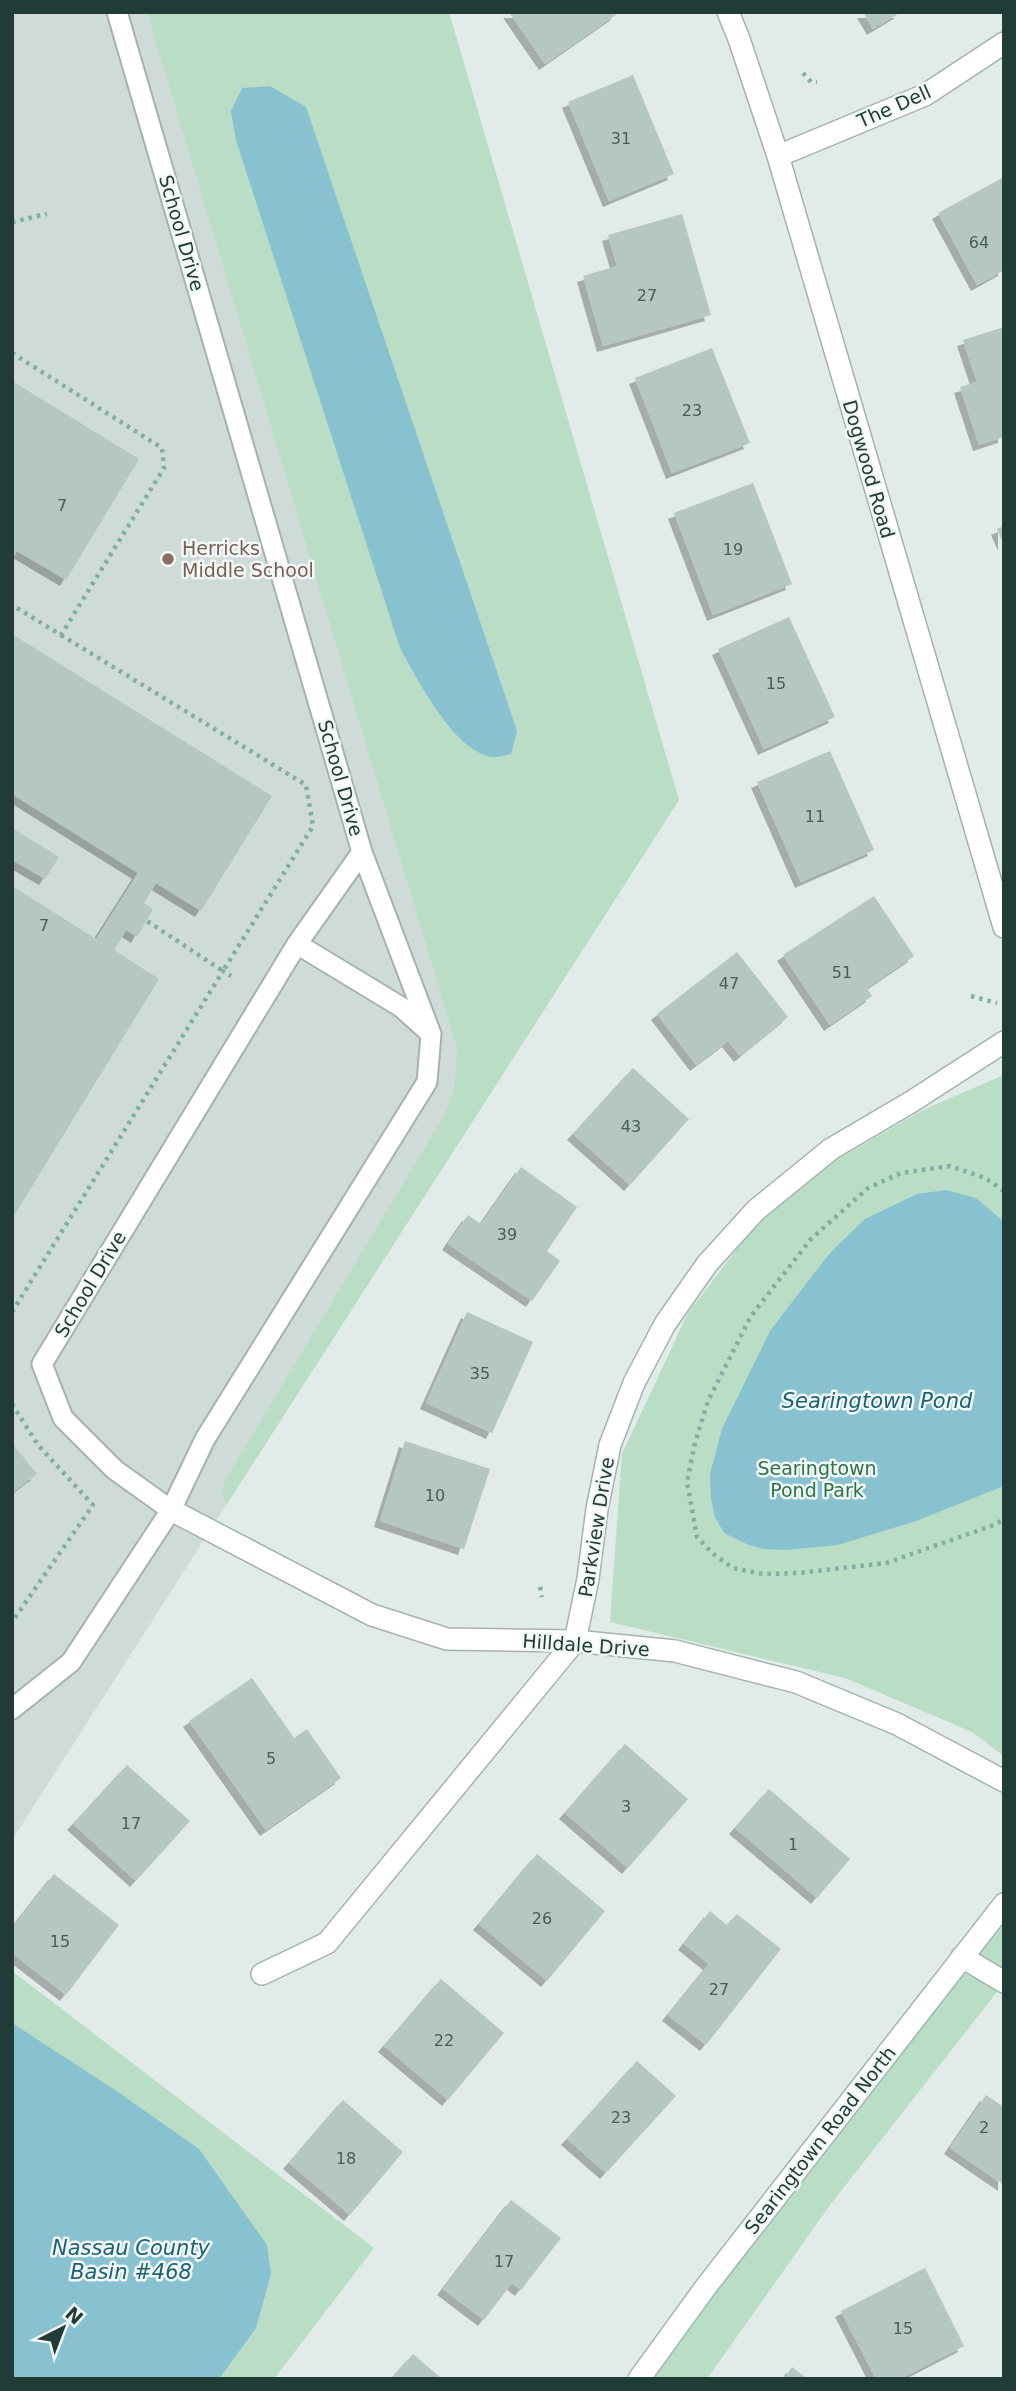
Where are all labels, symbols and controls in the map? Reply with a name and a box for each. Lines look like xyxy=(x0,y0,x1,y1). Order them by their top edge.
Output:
street label: The Dell xyxy=(853,80,934,132)
house number: 31 xyxy=(611,129,631,148)
street label: School Drive xyxy=(155,172,209,294)
house number: 64 xyxy=(969,233,989,252)
house number: 27 xyxy=(637,286,657,305)
street label: Dogwood Road xyxy=(839,397,899,541)
house number: 23 xyxy=(682,401,702,420)
house number: 7 xyxy=(57,496,67,515)
place label: Herricks Middle School xyxy=(182,537,314,581)
house number: 19 xyxy=(723,540,743,559)
marker: Herricks Middle School xyxy=(160,551,176,567)
house number: 15 xyxy=(766,674,786,693)
street label: School Drive xyxy=(314,717,368,839)
house number: 11 xyxy=(805,807,825,826)
house number: 7 xyxy=(39,916,49,935)
house number: 51 xyxy=(832,963,852,982)
house number: 47 xyxy=(719,974,739,993)
house number: 43 xyxy=(621,1117,641,1136)
house number: 39 xyxy=(497,1225,517,1244)
street label: School Drive xyxy=(50,1227,130,1341)
house number: 35 xyxy=(470,1364,490,1383)
water label: Searingtown Pond xyxy=(782,1389,973,1413)
street label: Parkview Drive xyxy=(574,1455,618,1599)
park label: Searingtown Pond Park xyxy=(757,1457,877,1501)
house number: 10 xyxy=(425,1486,445,1505)
street label: Hilldale Drive xyxy=(522,1630,650,1660)
house number: 5 xyxy=(266,1749,276,1768)
house number: 3 xyxy=(621,1797,631,1816)
house number: 17 xyxy=(121,1814,141,1833)
house number: 1 xyxy=(788,1835,798,1854)
house number: 26 xyxy=(532,1909,552,1928)
house number: 15 xyxy=(50,1932,70,1951)
house number: 27 xyxy=(709,1980,729,1999)
house number: 22 xyxy=(434,2031,454,2050)
street label: Searingtown Road North xyxy=(740,2042,900,2238)
house number: 23 xyxy=(611,2108,631,2127)
house number: 2 xyxy=(979,2118,989,2137)
house number: 18 xyxy=(336,2149,356,2168)
water label: Nassau County Basin #468 xyxy=(52,2236,211,2284)
house number: 17 xyxy=(494,2252,514,2271)
north arrow xyxy=(28,2293,98,2363)
text: N xyxy=(61,2302,88,2329)
house number: 15 xyxy=(893,2319,913,2338)

